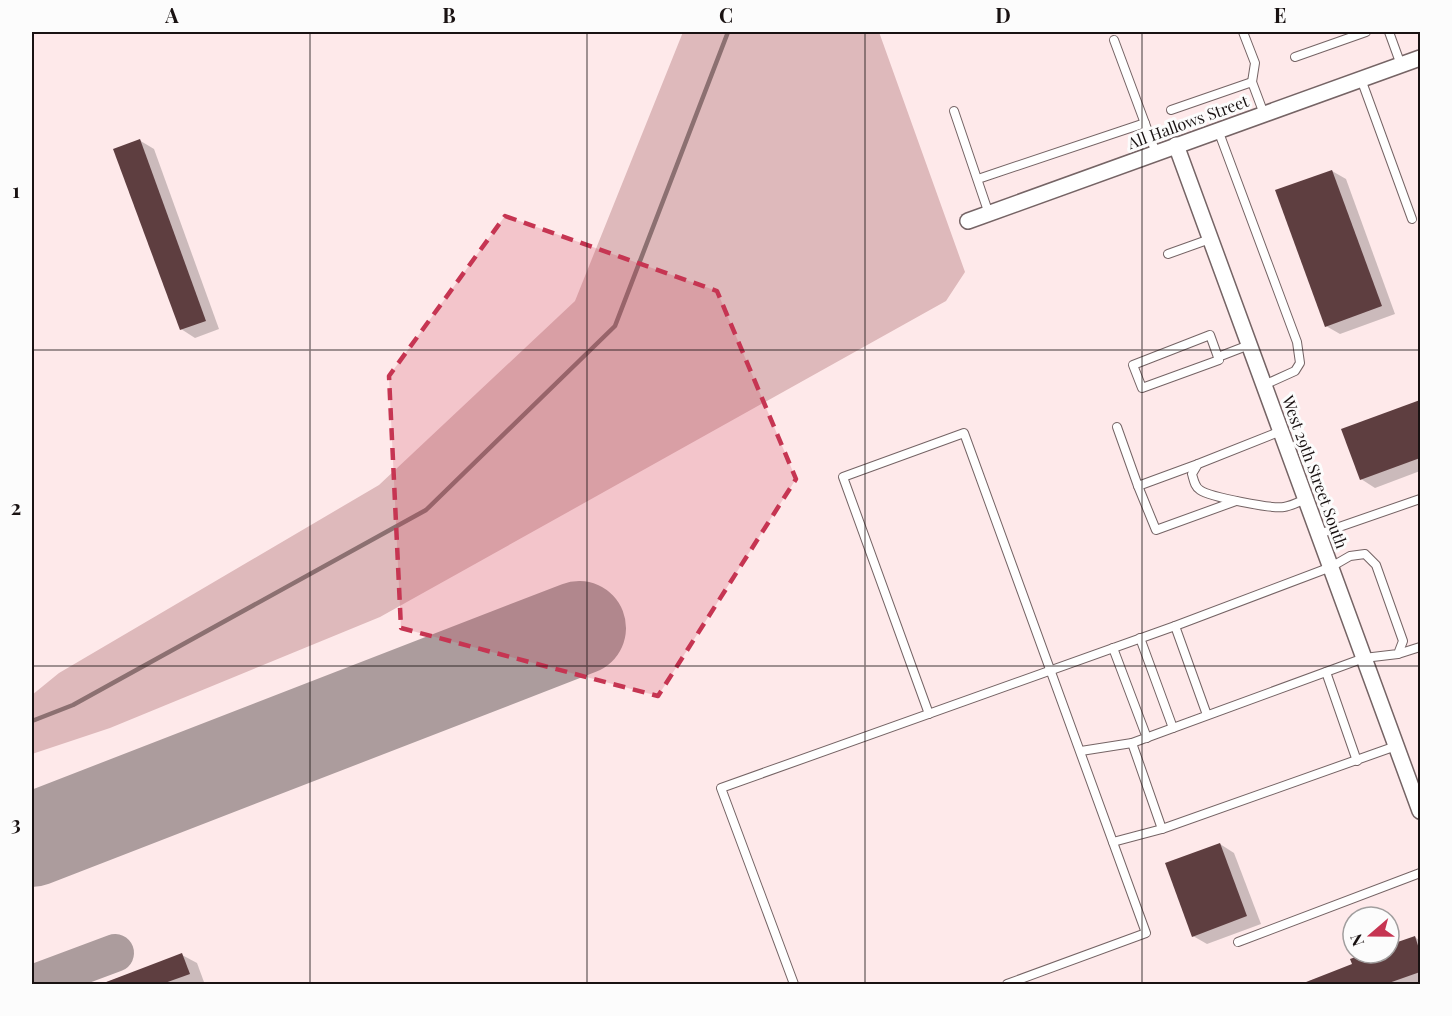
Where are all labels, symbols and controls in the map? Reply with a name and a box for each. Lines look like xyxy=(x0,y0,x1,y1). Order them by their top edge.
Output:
text: A xyxy=(164,1,179,28)
text: B xyxy=(442,1,456,28)
text: C xyxy=(719,1,733,28)
text: D xyxy=(995,1,1011,28)
text: E xyxy=(1274,1,1286,28)
street label: All Hallows Street xyxy=(1124,90,1251,153)
text: 1 xyxy=(12,176,20,203)
street label: West 29th Street South xyxy=(1278,392,1353,552)
text: 2 xyxy=(11,493,21,520)
text: 3 xyxy=(11,809,21,836)
north arrow xyxy=(1341,905,1401,965)
text: N xyxy=(1344,931,1368,949)

